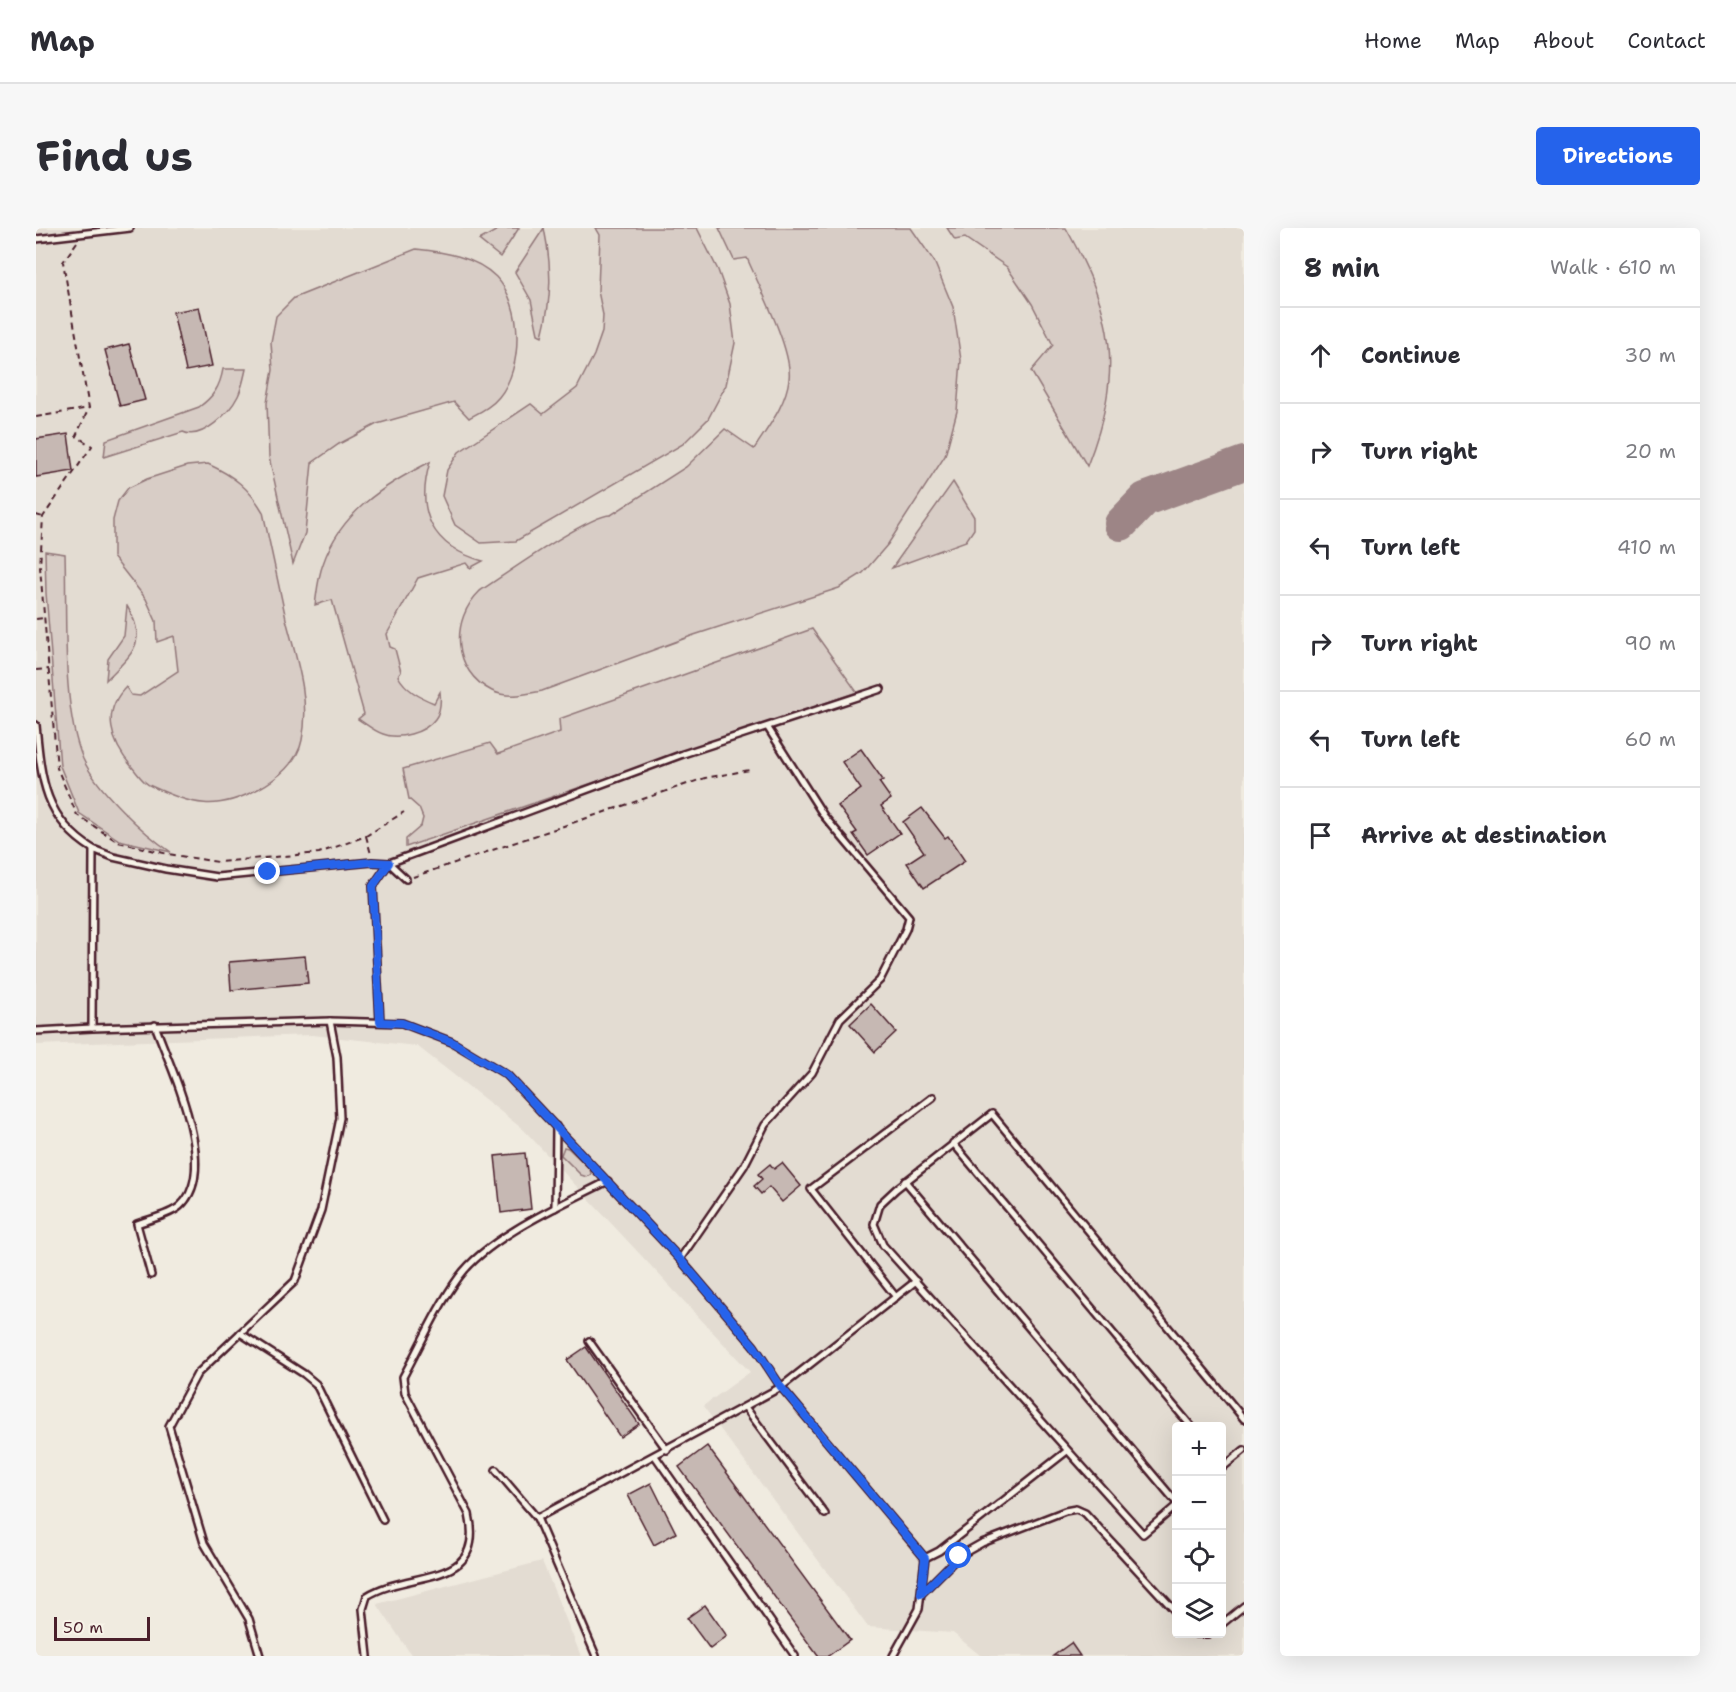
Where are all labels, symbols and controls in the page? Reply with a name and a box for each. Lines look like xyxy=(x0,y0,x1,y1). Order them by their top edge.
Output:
text: Map xyxy=(30,22,95,60)
text: Home xyxy=(1364,27,1422,55)
text: Map xyxy=(1455,27,1500,55)
text: About xyxy=(1533,27,1594,55)
text: Contact xyxy=(1627,27,1706,55)
button: Directions xyxy=(1536,127,1700,185)
text: Find us xyxy=(36,128,193,184)
text: 8 min xyxy=(1304,250,1380,285)
text: Walk · 610 m xyxy=(1550,254,1676,280)
icon: ahead xyxy=(1304,339,1337,372)
text: Continue xyxy=(1361,341,1461,370)
text: 30 m xyxy=(1624,342,1676,368)
icon: right xyxy=(1304,435,1337,468)
text: Turn right xyxy=(1361,437,1478,466)
text: 20 m xyxy=(1625,438,1676,464)
icon: left xyxy=(1304,531,1337,564)
text: Turn left xyxy=(1361,533,1460,562)
text: 410 m xyxy=(1617,534,1676,560)
icon: right xyxy=(1304,627,1337,660)
text: Turn right xyxy=(1361,629,1478,658)
text: 90 m xyxy=(1624,630,1676,656)
icon: left xyxy=(1304,723,1337,756)
text: Turn left xyxy=(1361,725,1460,754)
text: 60 m xyxy=(1624,726,1676,752)
icon: arrive xyxy=(1304,819,1337,852)
text: Arrive at destination xyxy=(1361,821,1607,850)
route end xyxy=(254,858,280,884)
map controls xyxy=(1172,1422,1226,1638)
button: + xyxy=(1172,1422,1226,1476)
button: − xyxy=(1172,1476,1226,1530)
button: locate xyxy=(1172,1530,1226,1584)
route start xyxy=(945,1542,971,1568)
button: layers xyxy=(1172,1584,1226,1638)
scale bar xyxy=(54,1614,150,1642)
text: 50 m xyxy=(63,1617,103,1638)

